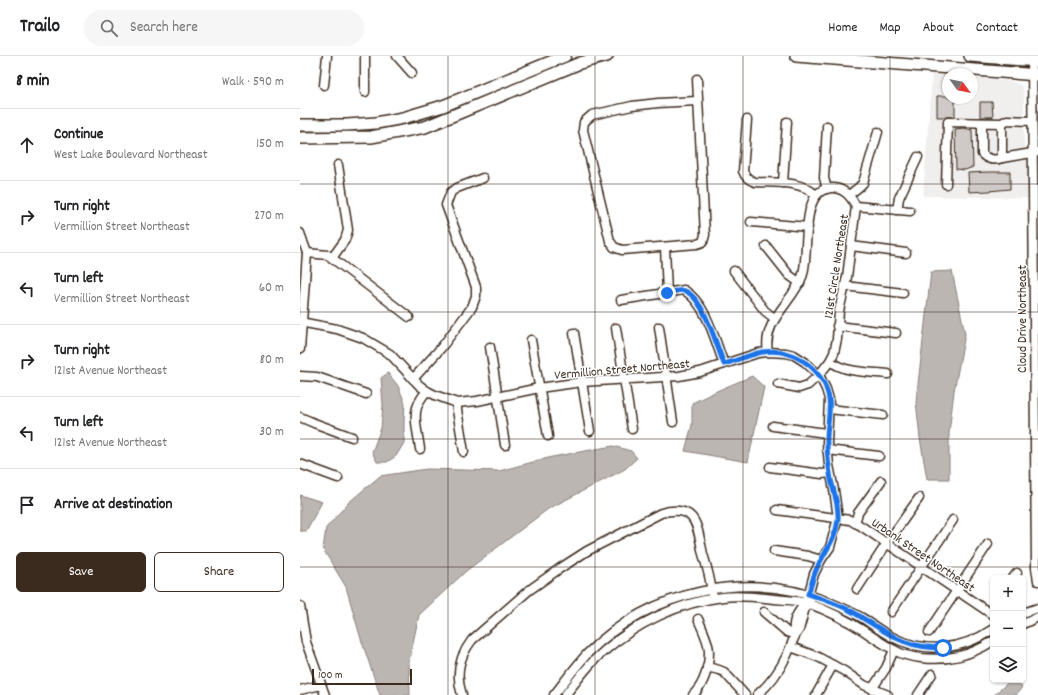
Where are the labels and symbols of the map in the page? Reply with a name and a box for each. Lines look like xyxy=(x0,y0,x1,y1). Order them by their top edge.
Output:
north arrow xyxy=(942,68,978,104)
street label: 121st Circle Northeast xyxy=(820,213,855,320)
street label: Cloud Drive Northeast xyxy=(1014,265,1033,373)
route end xyxy=(658,284,676,302)
street label: Vermillion Street Northeast xyxy=(554,355,691,386)
street label: Urbank Street Northeast xyxy=(867,514,978,598)
route start xyxy=(934,639,952,657)
scale bar xyxy=(312,667,412,686)

